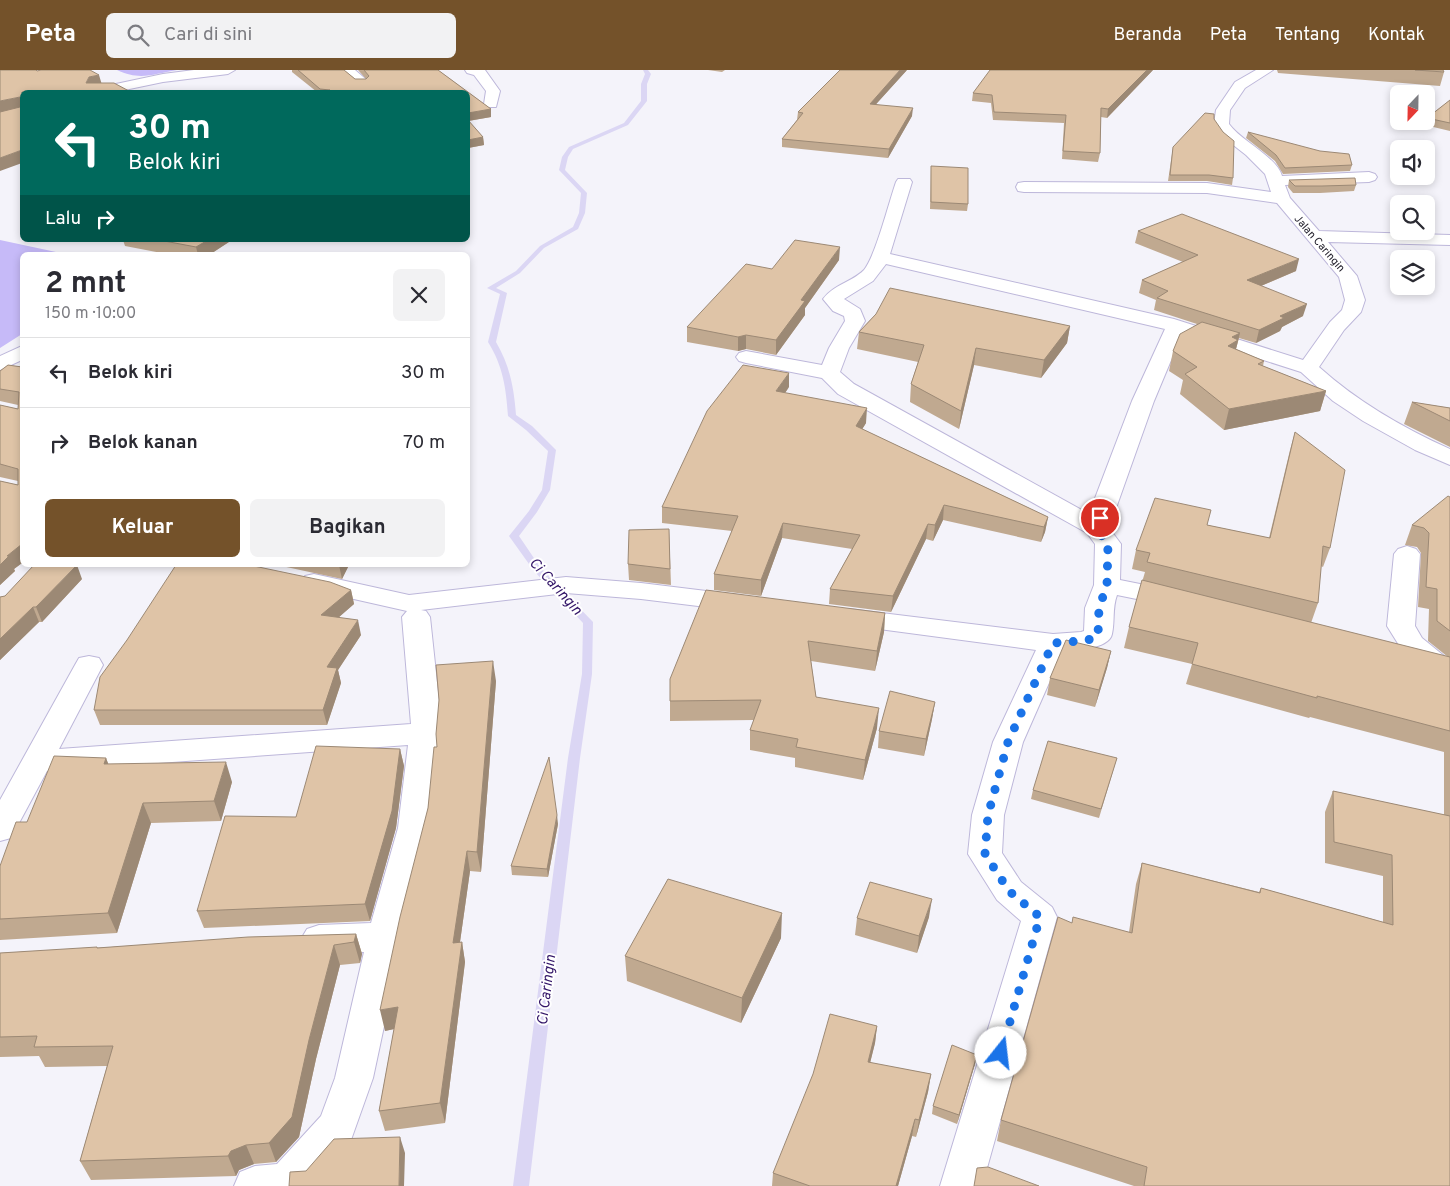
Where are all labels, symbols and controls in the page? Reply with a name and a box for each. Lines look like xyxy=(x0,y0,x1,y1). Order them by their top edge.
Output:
search box xyxy=(106,13,456,58)
text: Peta xyxy=(25,20,76,50)
icon: search xyxy=(124,21,152,49)
text: Cari di sini xyxy=(164,23,252,47)
text: Beranda xyxy=(1113,24,1182,47)
text: Peta xyxy=(1210,24,1247,47)
text: Tentang xyxy=(1275,24,1340,47)
text: Kontak xyxy=(1368,24,1425,47)
north arrow xyxy=(1390,85,1435,130)
map controls xyxy=(1390,85,1435,295)
text: 30 m xyxy=(128,107,211,151)
icon: left xyxy=(45,110,110,175)
button: sound xyxy=(1390,140,1435,185)
text: Belok kiri xyxy=(128,150,221,177)
button: search xyxy=(1390,195,1435,240)
icon: right xyxy=(91,205,119,233)
text: Lalu xyxy=(45,207,81,231)
street label: Jalan Caringin xyxy=(1291,212,1348,275)
button: layers xyxy=(1390,250,1435,295)
text: 2 mnt xyxy=(45,266,126,303)
button: close xyxy=(393,269,445,321)
text: 150 m · 10:00 xyxy=(45,304,136,324)
icon: left xyxy=(45,359,73,387)
text: Belok kiri xyxy=(88,361,173,385)
text: 30 m xyxy=(401,361,445,385)
icon: right xyxy=(45,429,73,457)
text: Belok kanan xyxy=(88,431,198,455)
text: 70 m xyxy=(403,431,445,455)
pin xyxy=(1079,497,1121,539)
button: Keluar xyxy=(45,499,240,557)
button: Bagikan xyxy=(250,499,445,557)
icon: arrive xyxy=(1086,504,1114,532)
water label: Ci Caringin xyxy=(524,554,586,620)
water label: Ci Caringin xyxy=(534,954,561,1027)
position arrow xyxy=(974,1026,1026,1078)

